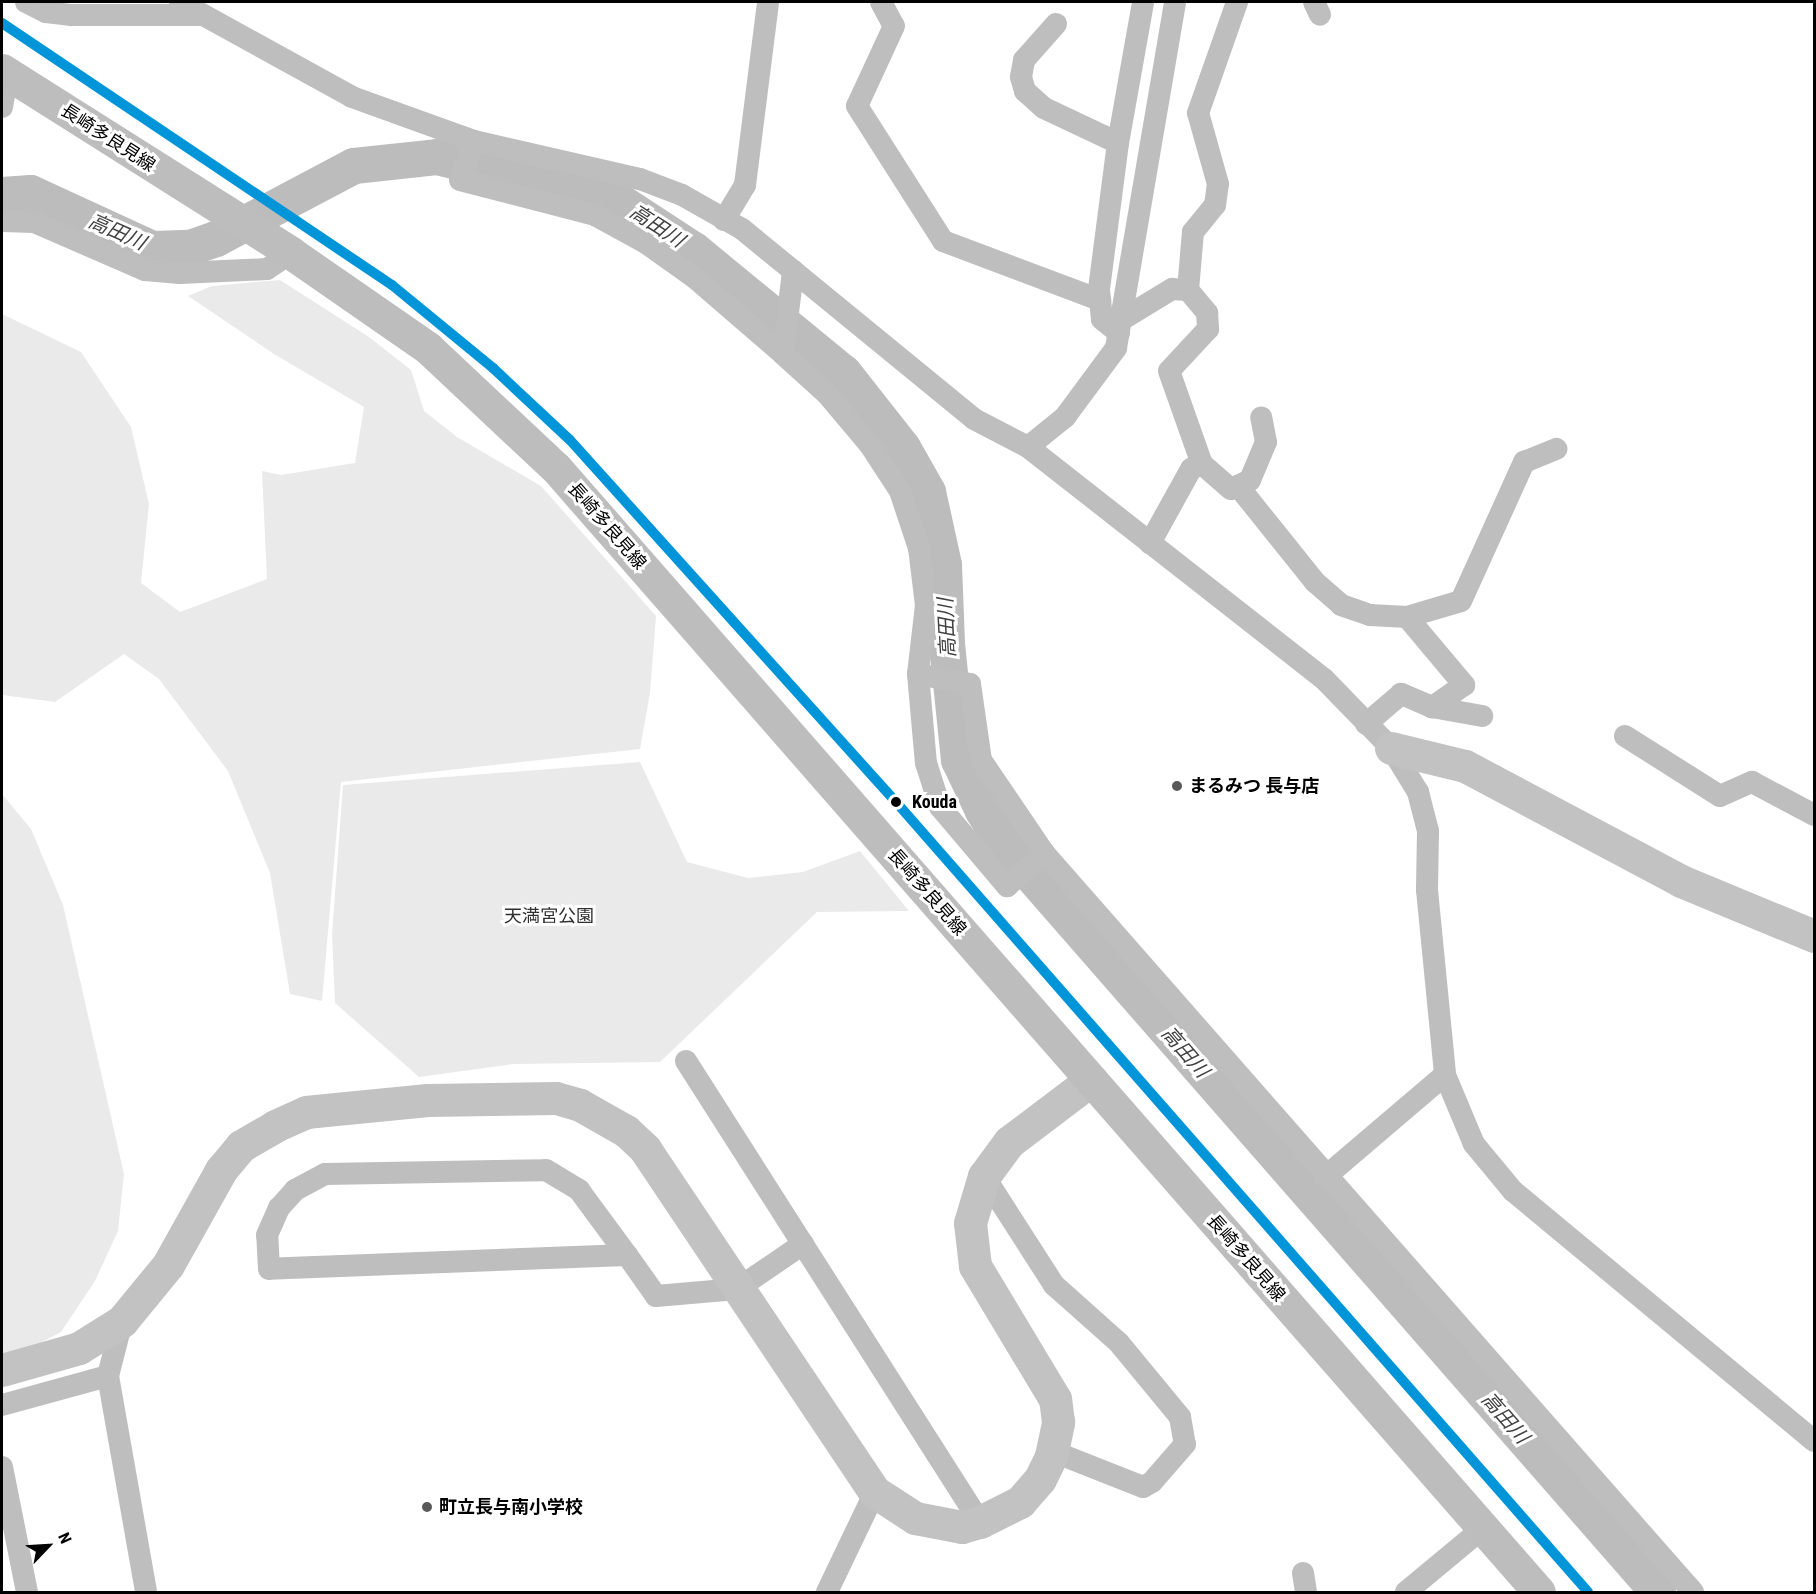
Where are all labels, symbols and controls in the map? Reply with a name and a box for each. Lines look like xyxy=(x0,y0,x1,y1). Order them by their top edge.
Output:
street label: 長崎多良見線 xyxy=(57,100,159,176)
water label: 高田川 xyxy=(625,200,689,252)
water label: 高田川 xyxy=(85,209,149,255)
street label: 長崎多良見線 xyxy=(563,478,651,574)
water label: 高田川 xyxy=(933,597,961,659)
place label: まるみつ 長与店 xyxy=(1189,775,1319,797)
marker: まるみつ 長与店 xyxy=(1170,779,1184,793)
marker: Kouda xyxy=(885,791,907,813)
place label: Kouda xyxy=(912,791,957,813)
street label: 長崎多良見線 xyxy=(883,844,971,940)
park label: 天満宮公園 xyxy=(504,905,594,927)
water label: 高田川 xyxy=(1156,1021,1214,1083)
street label: 長崎多良見線 xyxy=(1202,1210,1290,1306)
water label: 高田川 xyxy=(1476,1387,1534,1449)
place label: 町立長与南小学校 xyxy=(439,1496,583,1518)
marker: 町立長与南小学校 xyxy=(420,1500,434,1514)
north arrow xyxy=(18,1516,78,1576)
text: N xyxy=(54,1530,75,1547)

